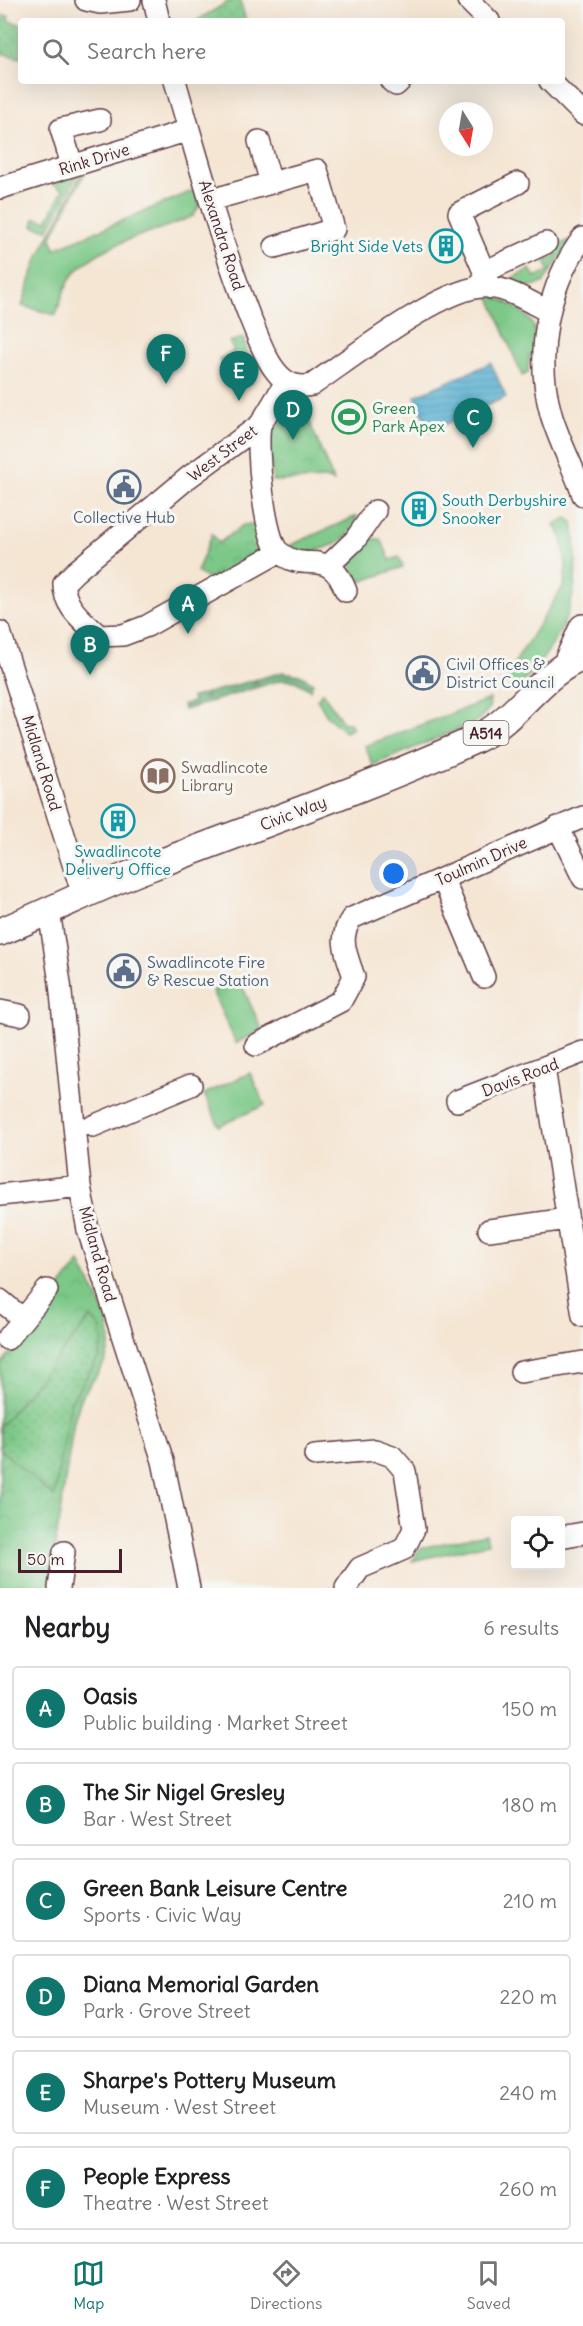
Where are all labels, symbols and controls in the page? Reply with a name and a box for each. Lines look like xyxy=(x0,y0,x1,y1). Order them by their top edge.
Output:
search box xyxy=(18,18,565,84)
icon: search xyxy=(39,35,72,68)
text: Search here xyxy=(87,37,206,65)
north arrow xyxy=(439,102,493,156)
street label: Rink Drive xyxy=(56,139,132,179)
street label: Alexandra Road xyxy=(195,177,249,293)
building icon: Bright Side Vets xyxy=(428,228,464,264)
place label: Bright Side Vets xyxy=(310,236,423,256)
pin: F xyxy=(146,334,186,384)
pin: E xyxy=(220,352,258,401)
pin: D xyxy=(274,390,312,440)
place label: Green Park Apex xyxy=(372,398,445,436)
pin: C xyxy=(454,398,492,448)
sports icon: Green Park Apex xyxy=(331,399,367,435)
street label: West Street xyxy=(183,420,261,486)
public building icon: Collective Hub xyxy=(106,469,142,505)
place label: South Derbyshire Snooker xyxy=(442,490,567,528)
building icon: South Derbyshire Snooker xyxy=(401,491,437,527)
place label: Collective Hub xyxy=(73,507,175,527)
pin: A xyxy=(168,584,207,634)
pin: B xyxy=(70,626,110,675)
place label: Civil Offices & District Council xyxy=(446,654,554,692)
public building icon: Civil Offices & District Council xyxy=(405,655,441,691)
street label: Midland Road xyxy=(18,713,66,813)
road number: A514 xyxy=(464,721,508,745)
place label: Swadlincote Library xyxy=(181,757,268,795)
library icon: Swadlincote Library xyxy=(140,758,176,794)
street label: Civic Way xyxy=(257,791,329,835)
building icon: Swadlincote Delivery Office xyxy=(100,803,136,839)
street label: Toulmin Drive xyxy=(432,832,530,890)
place label: Swadlincote Delivery Office xyxy=(65,841,171,879)
your location xyxy=(379,859,408,888)
place label: Swadlincote Fire & Rescue Station xyxy=(147,952,269,990)
public building icon: Swadlincote Fire & Rescue Station xyxy=(106,953,142,989)
street label: Davis Road xyxy=(479,1053,561,1101)
street label: Midland Road xyxy=(75,1204,121,1304)
map controls xyxy=(511,1516,565,1570)
button: locate xyxy=(511,1516,565,1570)
scale bar xyxy=(18,1546,122,1574)
text: 50 m xyxy=(27,1549,65,1569)
text: Nearby xyxy=(24,1611,110,1644)
text: 6 results xyxy=(483,1615,559,1640)
text: Oasis xyxy=(83,1682,138,1710)
text: A xyxy=(39,1696,52,1721)
text: 150 m xyxy=(502,1696,557,1721)
text: Public building · Market Street xyxy=(83,1710,348,1735)
text: The Sir Nigel Gresley xyxy=(83,1778,285,1806)
text: B xyxy=(39,1792,52,1817)
text: 180 m xyxy=(502,1792,557,1817)
text: Bar · West Street xyxy=(83,1806,232,1831)
text: Green Bank Leisure Centre xyxy=(83,1874,347,1902)
text: C xyxy=(39,1888,52,1913)
text: 210 m xyxy=(503,1888,557,1913)
text: Sports · Civic Way xyxy=(83,1902,242,1927)
text: Diana Memorial Garden xyxy=(83,1970,319,1998)
text: D xyxy=(38,1984,53,2009)
text: 220 m xyxy=(500,1984,557,2009)
text: Park · Grove Street xyxy=(83,1998,251,2023)
text: Sharpe's Pottery Museum xyxy=(83,2066,336,2094)
text: E xyxy=(40,2080,51,2105)
text: 240 m xyxy=(499,2080,557,2105)
text: Museum · West Street xyxy=(83,2094,276,2119)
text: People Express xyxy=(83,2162,231,2190)
text: F xyxy=(40,2176,51,2201)
text: 260 m xyxy=(499,2176,557,2201)
text: Theatre · West Street xyxy=(83,2190,268,2215)
tab: Map xyxy=(72,2257,105,2313)
tab: Directions xyxy=(250,2257,322,2313)
tab: Saved xyxy=(467,2257,511,2313)

